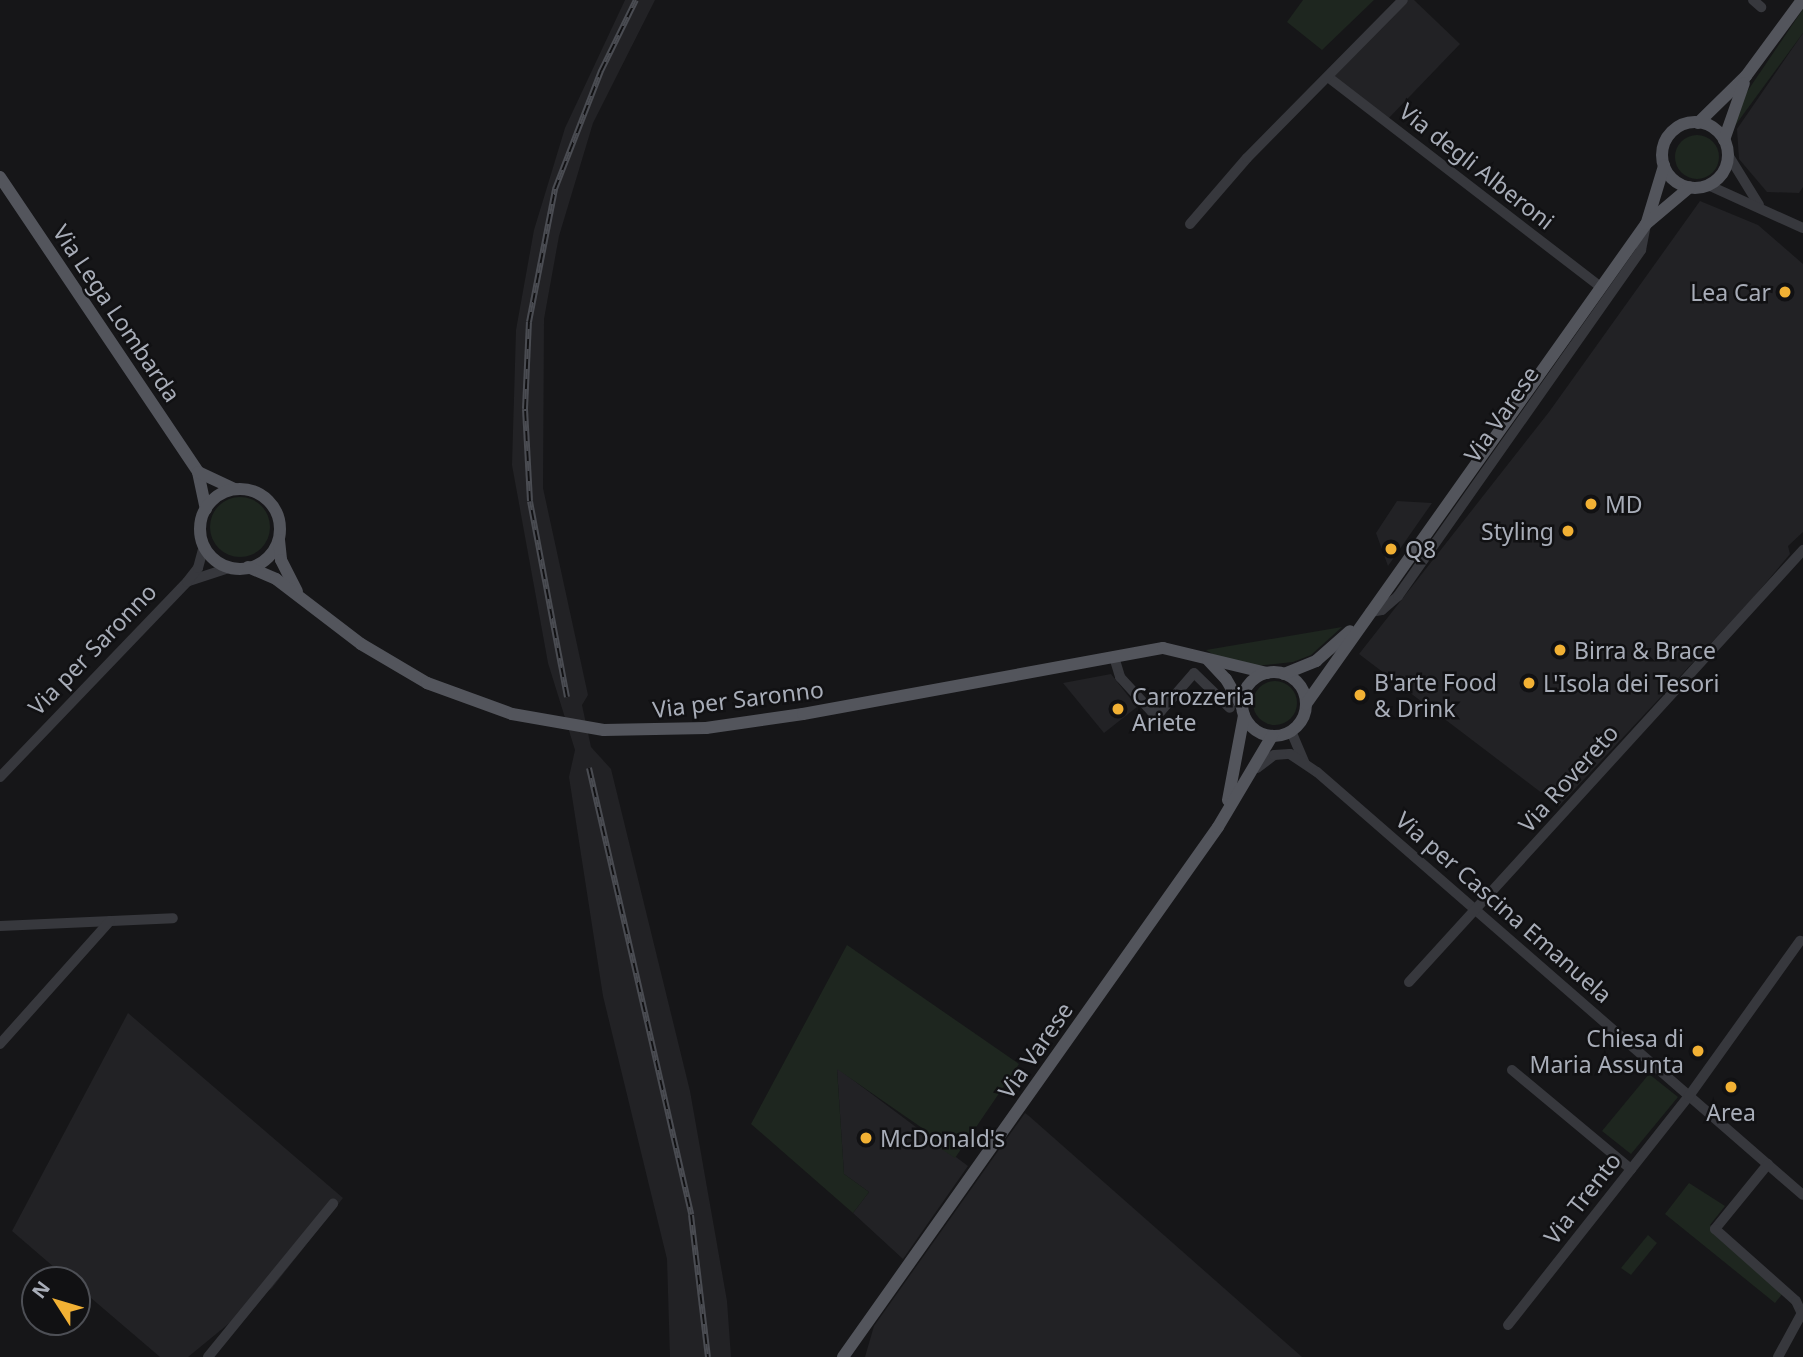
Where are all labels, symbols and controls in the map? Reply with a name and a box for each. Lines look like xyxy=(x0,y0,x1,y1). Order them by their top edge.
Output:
street label: Via degli Alberoni xyxy=(1394,97,1560,235)
street label: Via Lega Lombarda xyxy=(48,219,186,407)
place label: Lea Car xyxy=(1690,278,1771,306)
marker: Lea Car xyxy=(1777,284,1793,300)
street label: Via Varese xyxy=(1458,361,1544,467)
place label: MD xyxy=(1605,490,1643,518)
marker: MD xyxy=(1583,496,1599,512)
place label: Styling xyxy=(1481,517,1554,545)
marker: Styling xyxy=(1560,523,1576,539)
place label: Q8 xyxy=(1405,535,1436,563)
marker: Q8 xyxy=(1383,541,1399,557)
street label: Via per Saronno xyxy=(22,578,162,720)
place label: Birra & Brace xyxy=(1574,636,1716,664)
marker: Birra & Brace xyxy=(1552,642,1568,658)
place label: B'arte Food & Drink xyxy=(1374,668,1497,722)
place label: L'Isola dei Tesori xyxy=(1543,669,1719,697)
street label: Via per Saronno xyxy=(651,675,825,723)
marker: L'Isola dei Tesori xyxy=(1521,675,1537,691)
place label: Carrozzeria Ariete xyxy=(1132,682,1255,736)
marker: B'arte Food & Drink xyxy=(1352,687,1368,703)
marker: Carrozzeria Ariete xyxy=(1110,701,1126,717)
street label: Via Rovereto xyxy=(1512,719,1624,837)
street label: Via per Cascina Emanuela xyxy=(1390,806,1618,1008)
street label: Via Varese xyxy=(992,997,1078,1103)
place label: Chiesa di Maria Assunta xyxy=(1530,1024,1684,1078)
marker: Chiesa di Maria Assunta xyxy=(1690,1043,1706,1059)
marker: Area xyxy=(1723,1079,1739,1095)
place label: Area xyxy=(1706,1098,1756,1126)
place label: McDonald's xyxy=(880,1124,1005,1152)
marker: McDonald's xyxy=(858,1130,874,1146)
street label: Via Trento xyxy=(1538,1147,1626,1249)
north arrow xyxy=(21,1266,91,1336)
text: N xyxy=(26,1276,56,1304)

